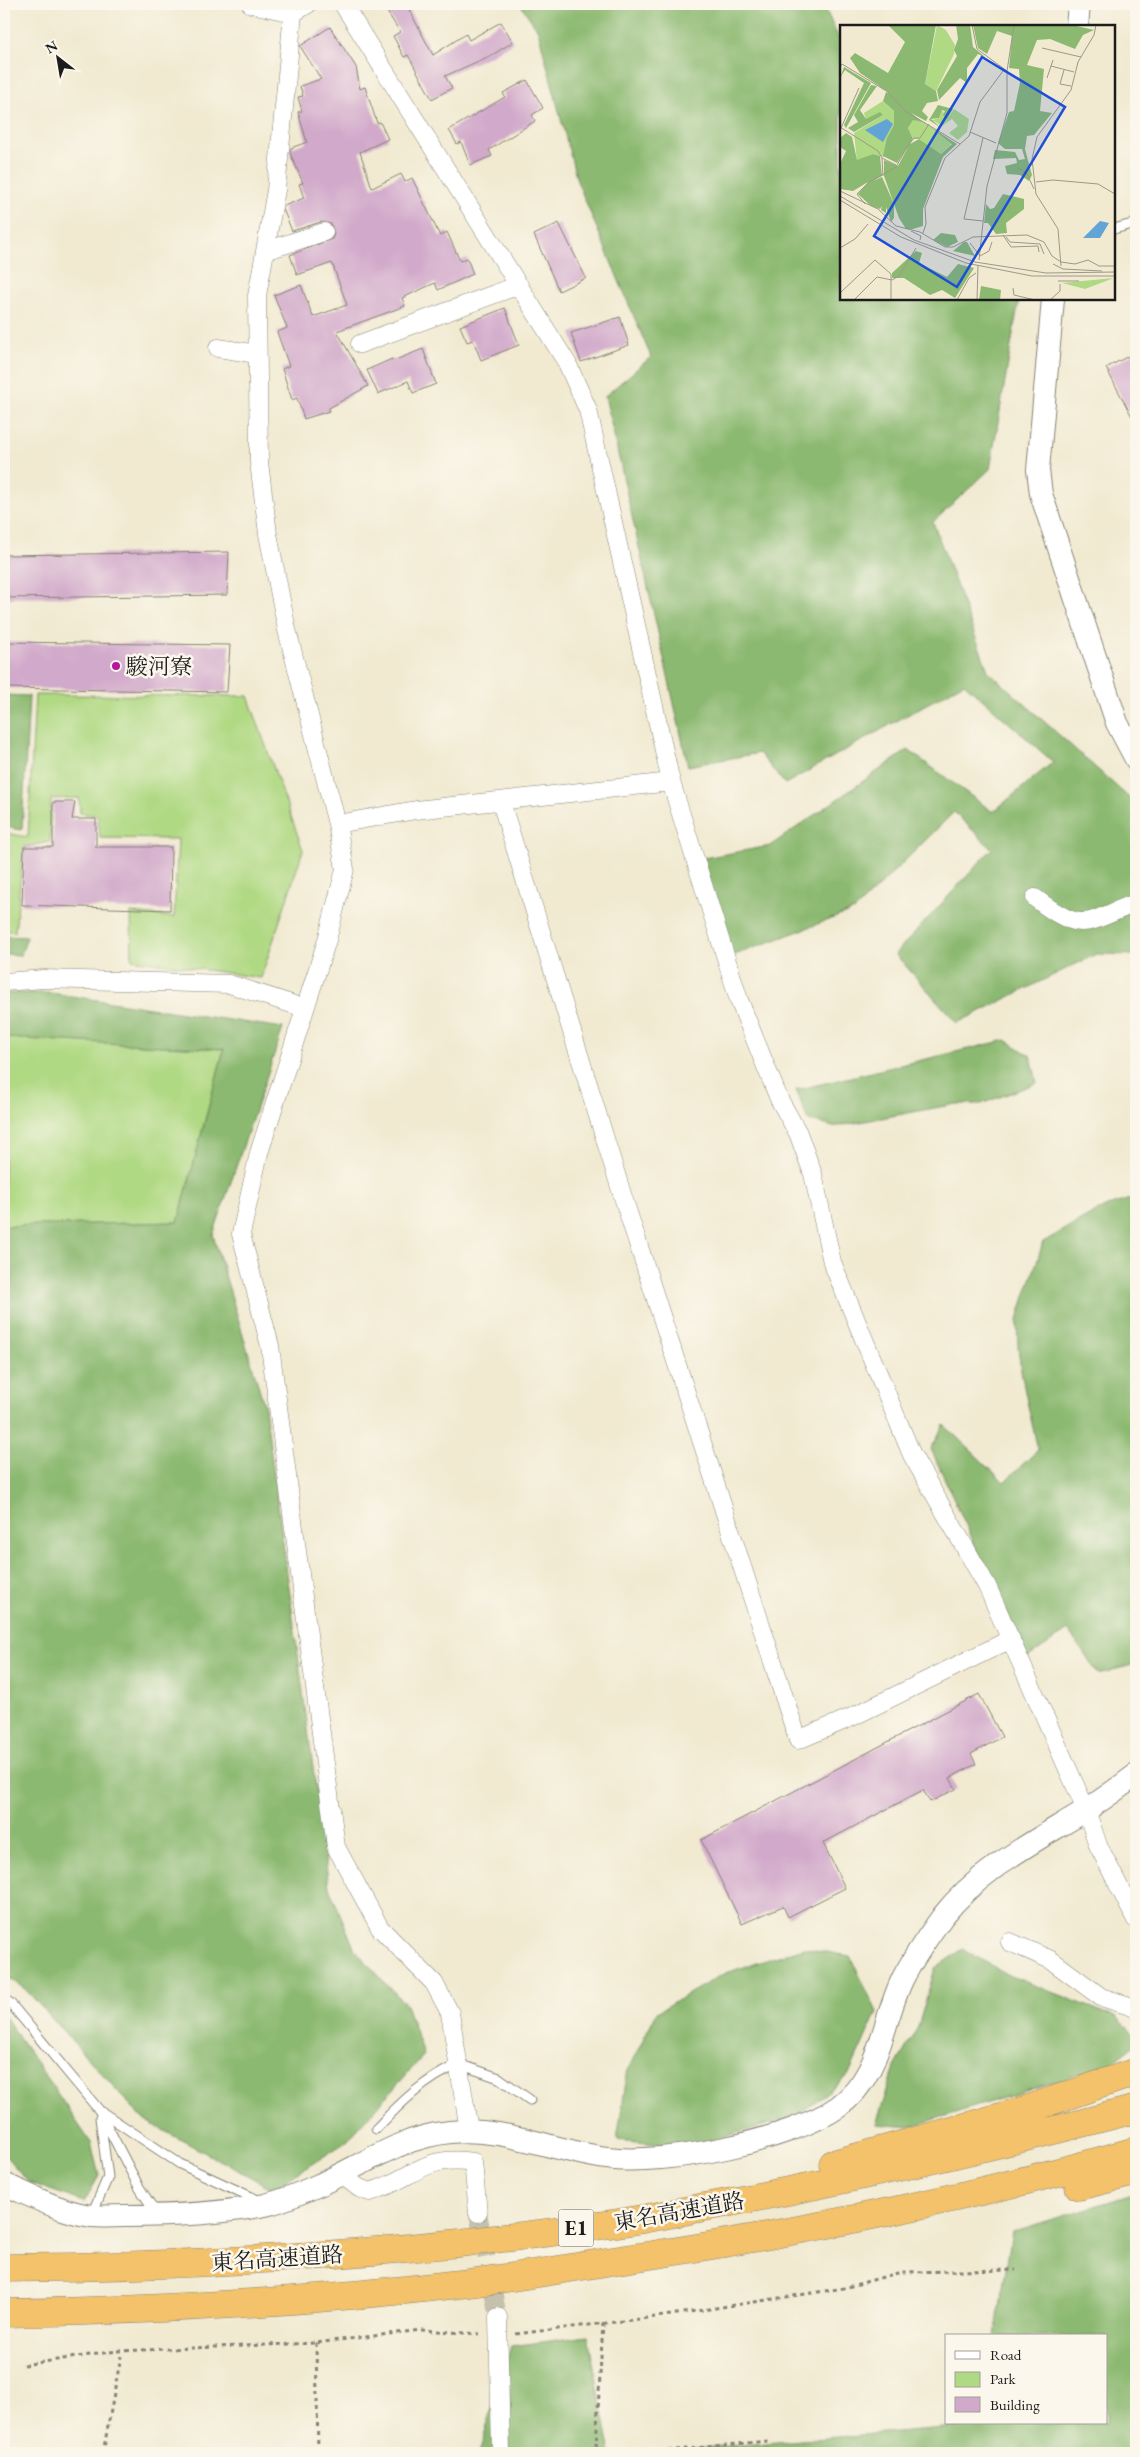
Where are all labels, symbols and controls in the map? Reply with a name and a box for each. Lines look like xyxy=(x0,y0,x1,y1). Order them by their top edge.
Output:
inset map xyxy=(840,25,1115,300)
north arrow xyxy=(32,32,82,82)
text: N xyxy=(42,36,61,57)
place label: 駿河寮 xyxy=(126,652,192,681)
marker: 駿河寮 xyxy=(110,660,122,672)
street label: 東名高速道路 xyxy=(612,2186,747,2237)
road number: E1 xyxy=(558,2210,594,2246)
street label: 東名高速道路 xyxy=(210,2239,344,2278)
legend xyxy=(945,2334,1108,2424)
text: Road xyxy=(990,2345,1022,2364)
text: Park xyxy=(990,2369,1017,2388)
text: Building xyxy=(990,2395,1040,2414)

